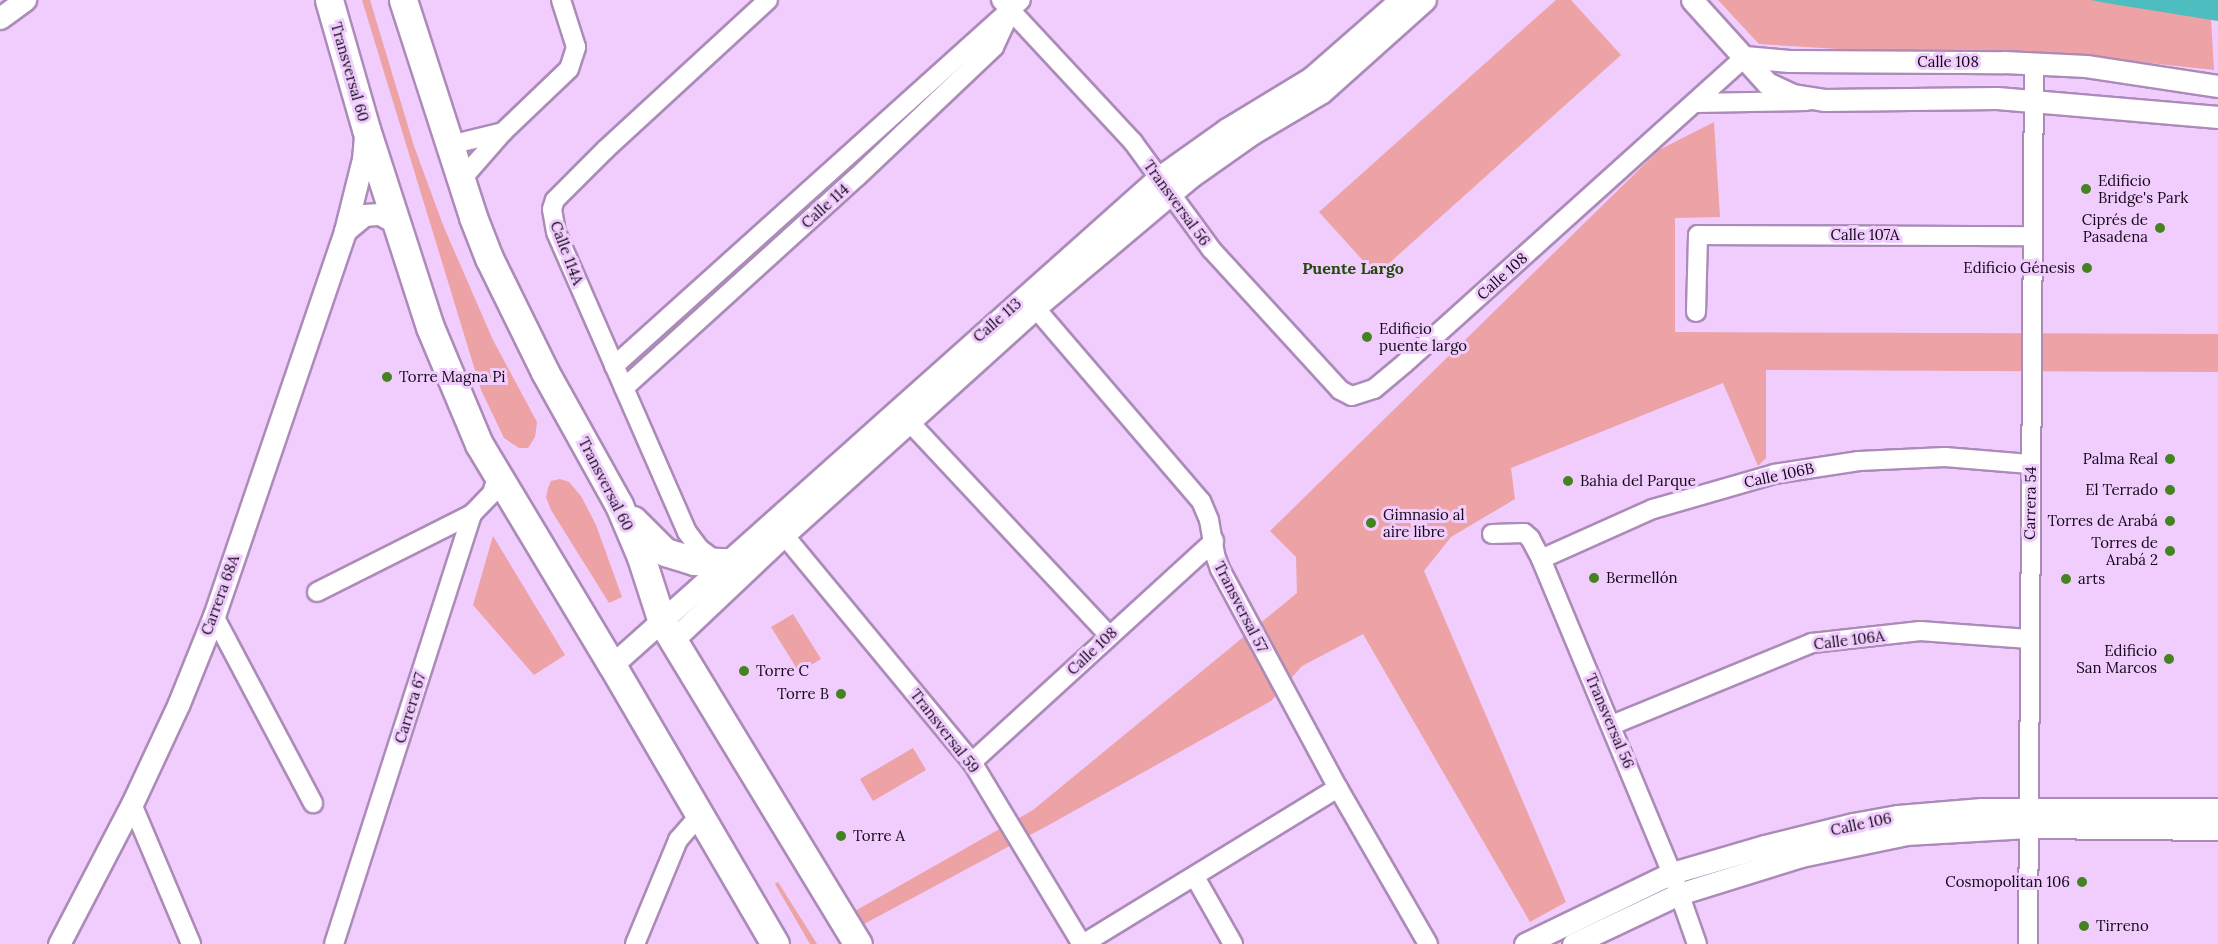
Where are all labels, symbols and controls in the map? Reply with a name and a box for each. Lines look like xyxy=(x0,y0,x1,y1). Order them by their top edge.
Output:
street label: Transversal 60 xyxy=(327,20,373,124)
street label: Calle 108 xyxy=(1917,53,1979,71)
street label: Transversal 56 xyxy=(1140,157,1214,249)
place label: Edificio Bridge's Park xyxy=(2098,171,2188,206)
street label: Calle 114 xyxy=(798,180,852,232)
marker: Edificio Bridge's Park xyxy=(2079,182,2093,196)
place label: Ciprés de Pasadena xyxy=(2082,210,2148,245)
street label: Calle 114A xyxy=(547,219,587,287)
marker: Ciprés de Pasadena xyxy=(2153,221,2167,235)
street label: Calle 107A xyxy=(1831,226,1899,244)
street label: Calle 108 xyxy=(1473,249,1531,303)
district label: Puente Largo xyxy=(1302,258,1404,278)
place label: Edificio Génesis xyxy=(1963,259,2075,277)
marker: Edificio Génesis xyxy=(2080,261,2094,275)
street label: Calle 113 xyxy=(969,294,1025,346)
place label: Edificio puente largo xyxy=(1379,319,1467,354)
marker: Edificio puente largo xyxy=(1360,330,1374,344)
place label: Torre Magna Pi xyxy=(399,368,505,386)
marker: Torre Magna Pi xyxy=(380,370,394,384)
street label: Transversal 60 xyxy=(575,434,637,534)
place label: Palma Real xyxy=(2083,450,2158,468)
marker: Palma Real xyxy=(2163,452,2177,466)
street label: Calle 106B xyxy=(1742,459,1816,491)
street label: Carrera 54 xyxy=(2020,466,2040,540)
place label: Bahia del Parque xyxy=(1580,472,1696,490)
marker: Bahia del Parque xyxy=(1561,474,1575,488)
place label: El Terrado xyxy=(2085,481,2158,499)
marker: El Terrado xyxy=(2163,483,2177,497)
place label: Gimnasio al aire libre xyxy=(1383,505,1465,540)
place label: Torres de Arabá xyxy=(2047,512,2158,530)
marker: Torres de Arabá xyxy=(2163,514,2177,528)
marker: Gimnasio al aire libre xyxy=(1364,516,1378,530)
place label: Torres de Arabá 2 xyxy=(2091,533,2158,568)
marker: Torres de Arabá 2 xyxy=(2163,544,2177,558)
street label: Carrera 68A xyxy=(197,553,243,637)
street label: Transversal 57 xyxy=(1210,559,1272,655)
place label: Bermellón xyxy=(1606,569,1678,587)
place label: arts xyxy=(2078,570,2105,588)
marker: Bermellón xyxy=(1587,571,1601,585)
marker: arts xyxy=(2059,572,2073,586)
street label: Calle 108 xyxy=(1063,623,1121,679)
street label: Calle 106A xyxy=(1813,627,1885,653)
place label: Edificio San Marcos xyxy=(2076,641,2157,676)
marker: Edificio San Marcos xyxy=(2162,652,2176,666)
place label: Torre C xyxy=(756,662,809,680)
marker: Torre C xyxy=(737,664,751,678)
street label: Carrera 67 xyxy=(391,671,429,745)
street label: Transversal 56 xyxy=(1582,671,1638,771)
place label: Torre B xyxy=(777,685,829,703)
street label: Transversal 59 xyxy=(907,686,983,776)
marker: Torre B xyxy=(834,687,848,701)
street label: Calle 106 xyxy=(1829,809,1893,839)
place label: Torre A xyxy=(853,827,905,845)
marker: Torre A xyxy=(834,829,848,843)
place label: Cosmopolitan 106 xyxy=(1945,873,2070,891)
marker: Cosmopolitan 106 xyxy=(2075,875,2089,889)
place label: Tirreno xyxy=(2096,917,2149,935)
marker: Tirreno xyxy=(2077,919,2091,933)

